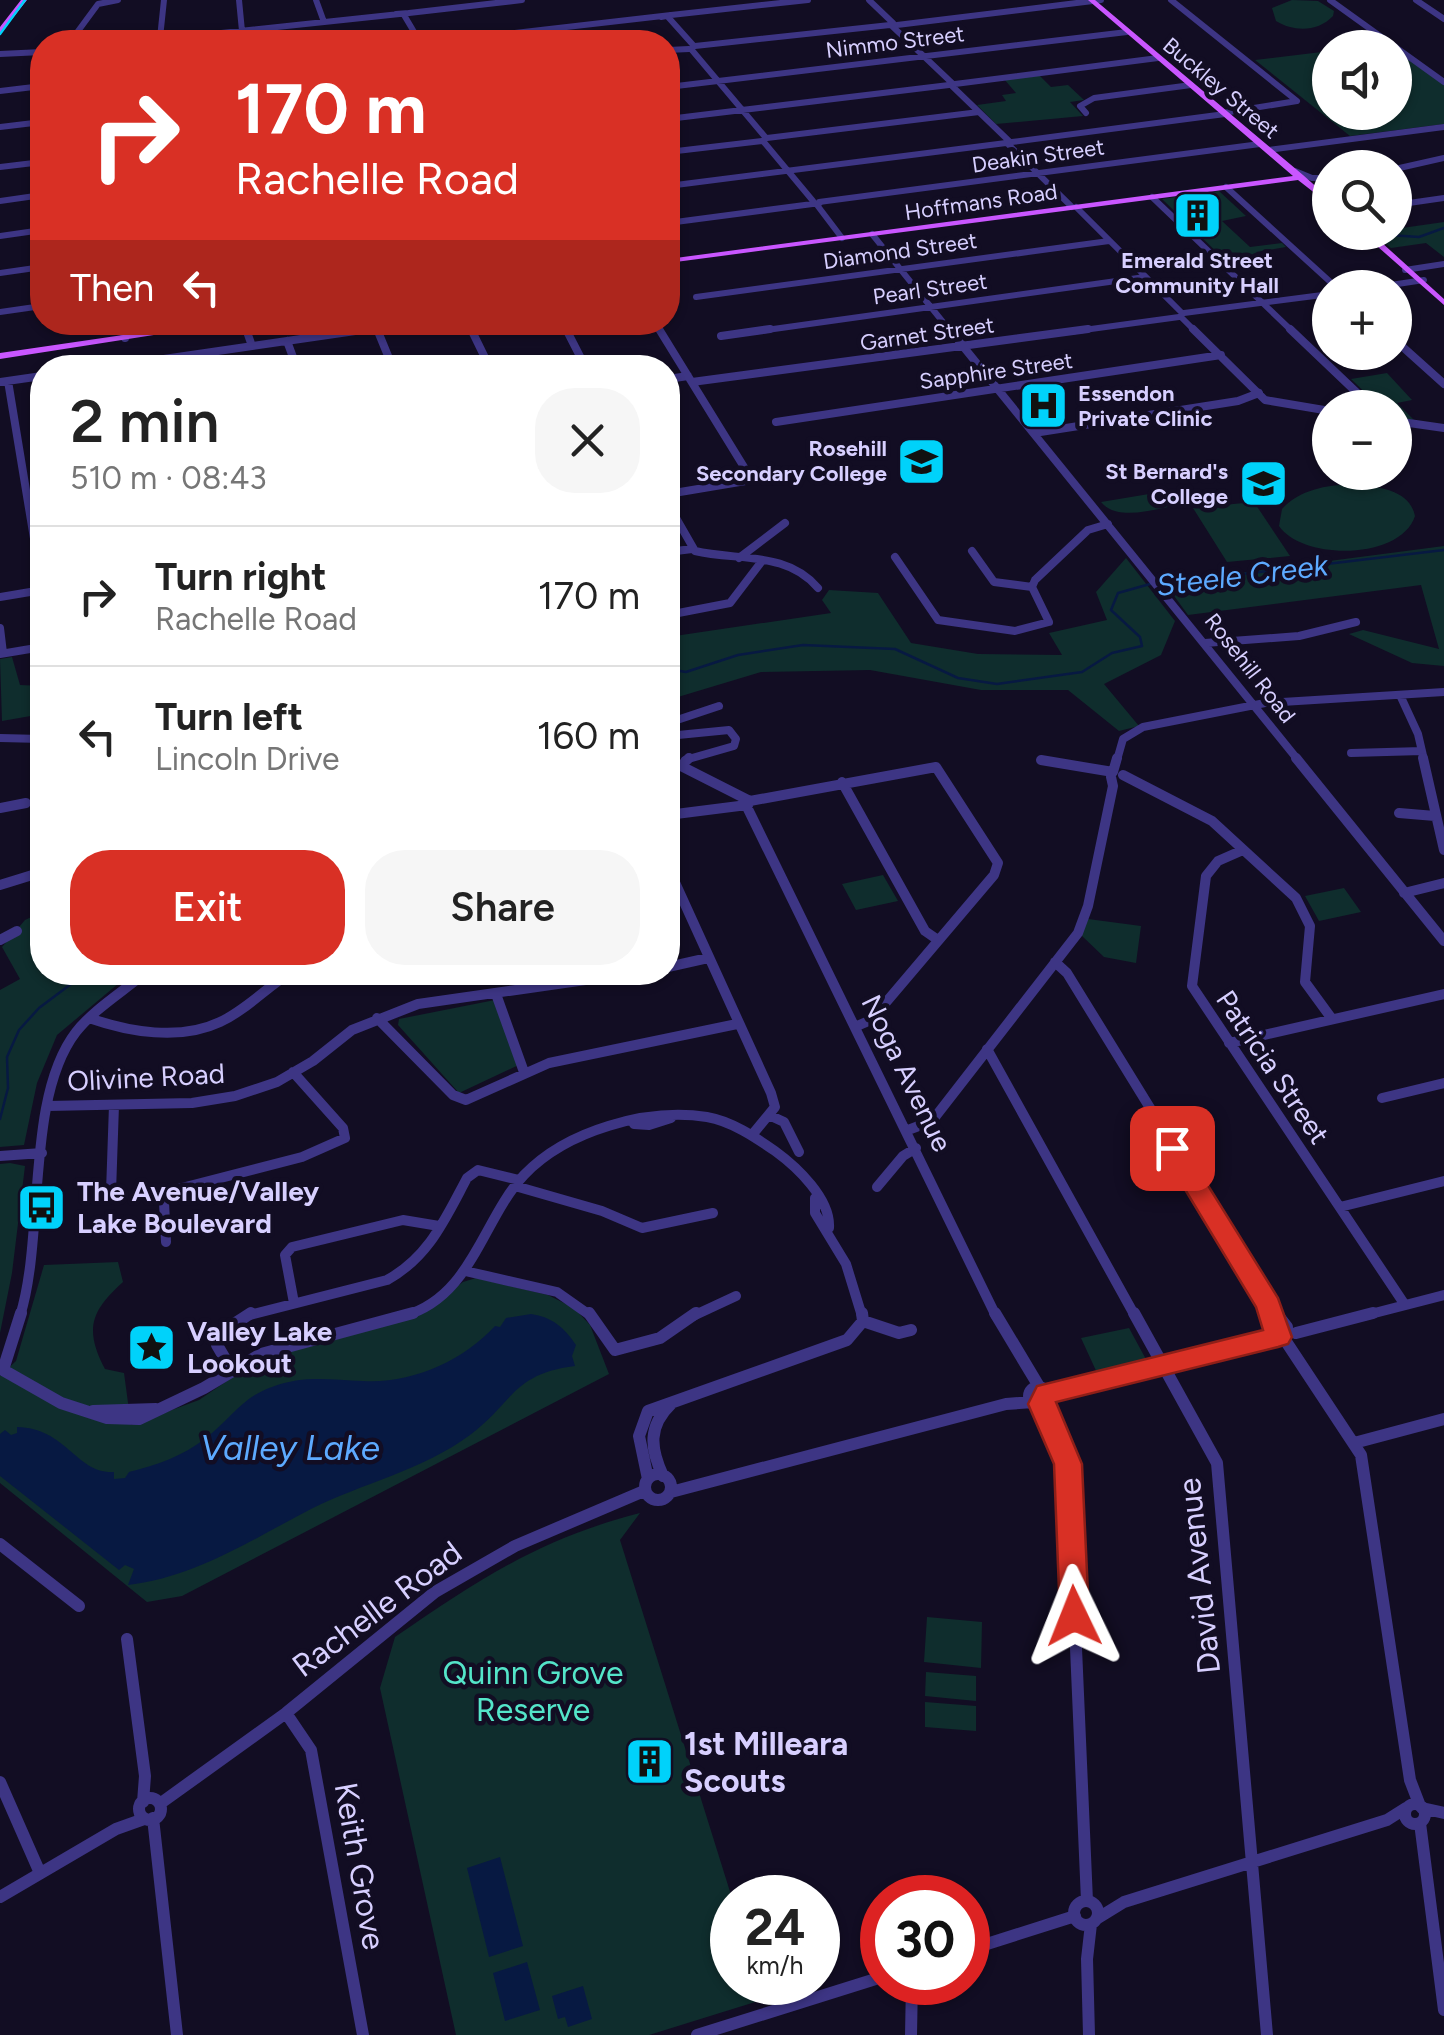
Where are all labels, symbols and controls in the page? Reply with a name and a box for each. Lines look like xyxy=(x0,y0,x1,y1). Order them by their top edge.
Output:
street label: Nimmo Street xyxy=(824,20,966,64)
map controls xyxy=(1312,30,1412,490)
button: sound xyxy=(1312,30,1412,130)
street label: Buckley Street xyxy=(1157,32,1285,144)
text: 170 m xyxy=(235,66,427,151)
icon: right xyxy=(70,70,200,200)
street label: Deakin Street xyxy=(970,133,1106,179)
button: search xyxy=(1312,150,1412,250)
text: Rachelle Road xyxy=(235,151,519,205)
street label: Hoffmans Road xyxy=(903,178,1059,226)
building icon: Emerald Street Community Hall xyxy=(1171,190,1223,242)
street label: Diamond Street xyxy=(821,227,979,275)
place label: Emerald Street Community Hall xyxy=(1115,247,1279,299)
icon: left xyxy=(174,260,229,315)
text: Then xyxy=(70,265,154,311)
street label: Pearl Street xyxy=(871,268,989,310)
button: + xyxy=(1312,270,1412,370)
street label: Garnet Street xyxy=(858,311,996,357)
street label: Sapphire Street xyxy=(918,347,1074,395)
hospital icon: Essendon Private Clinic xyxy=(1017,380,1069,432)
place label: Essendon Private Clinic xyxy=(1078,380,1212,432)
text: 2 min xyxy=(70,385,219,457)
button: close xyxy=(535,388,640,493)
button: − xyxy=(1312,390,1412,490)
place label: Rosehill Secondary College xyxy=(696,435,887,487)
school or university icon: Rosehill Secondary College xyxy=(896,435,948,487)
place label: St Bernard's College xyxy=(1105,458,1228,510)
school or university icon: St Bernard's College xyxy=(1237,458,1289,510)
text: 510 m · 08:43 xyxy=(70,459,267,497)
water label: Steele Creek xyxy=(1154,546,1331,604)
text: Turn right xyxy=(155,554,327,600)
icon: right xyxy=(70,569,125,624)
text: 170 m xyxy=(538,573,640,619)
text: Rachelle Road xyxy=(155,600,357,638)
street label: Rosehill Road xyxy=(1199,608,1301,728)
text: Turn left xyxy=(155,694,303,740)
icon: left xyxy=(70,709,125,764)
text: 160 m xyxy=(537,713,640,759)
text: Lincoln Drive xyxy=(155,740,340,778)
button: Exit xyxy=(70,850,345,965)
button: Share xyxy=(365,850,640,965)
street label: Patricia Street xyxy=(1209,984,1337,1150)
street label: Noga Avenue xyxy=(854,989,960,1157)
street label: Olivine Road xyxy=(66,1056,226,1098)
pin xyxy=(1130,1106,1215,1191)
icon: arrive xyxy=(1145,1121,1200,1176)
place label: The Avenue/Valley Lake Boulevard xyxy=(77,1174,320,1240)
bus stop icon: The Avenue/Valley Lake Boulevard xyxy=(16,1181,68,1233)
place label: Valley Lake Lookout xyxy=(187,1314,332,1380)
place icon: Valley Lake Lookout xyxy=(126,1321,178,1373)
water label: Valley Lake xyxy=(200,1427,380,1469)
street label: David Avenue xyxy=(1170,1476,1228,1676)
street label: Rachelle Road xyxy=(285,1533,469,1685)
position arrow xyxy=(1022,1564,1126,1668)
park label: Quinn Grove Reserve xyxy=(443,1654,623,1729)
place label: 1st Milleara Scouts xyxy=(684,1725,848,1800)
building icon: 1st Milleara Scouts xyxy=(623,1736,675,1788)
street label: Keith Grove xyxy=(327,1779,393,1953)
speed limit sign: 30 xyxy=(860,1875,990,2005)
text: 24 xyxy=(745,1897,805,1958)
text: km/h xyxy=(746,1950,804,1980)

